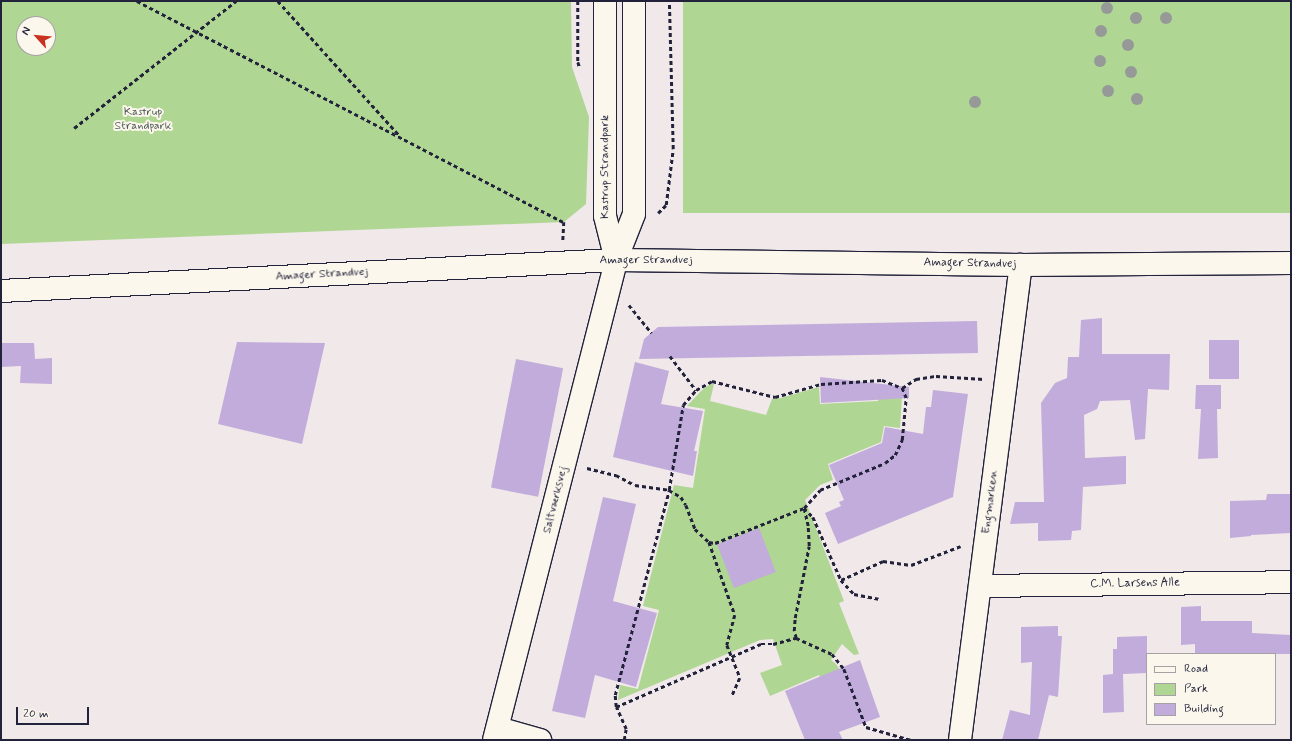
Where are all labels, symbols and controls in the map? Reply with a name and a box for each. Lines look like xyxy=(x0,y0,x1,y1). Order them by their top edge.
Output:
north arrow xyxy=(16,16,56,56)
text: N xyxy=(18,25,34,37)
park label: Kastrup Strandpark xyxy=(115,106,171,134)
street label: Kastrup Strandpark xyxy=(599,118,613,216)
street label: Amager Strandvej xyxy=(600,254,692,268)
street label: Amager Strandvej xyxy=(923,256,1017,272)
street label: Amager Strandvej xyxy=(275,265,369,285)
street label: Saltværksvej xyxy=(541,465,571,535)
street label: Engmarken xyxy=(980,469,1002,535)
street label: C.M. Larsens Alle xyxy=(1090,576,1180,592)
legend xyxy=(1146,653,1276,725)
text: Road xyxy=(1184,661,1208,677)
text: Park xyxy=(1184,681,1208,697)
scale bar xyxy=(18,699,91,725)
text: Building xyxy=(1184,701,1224,717)
text: 20 m xyxy=(23,706,49,722)

